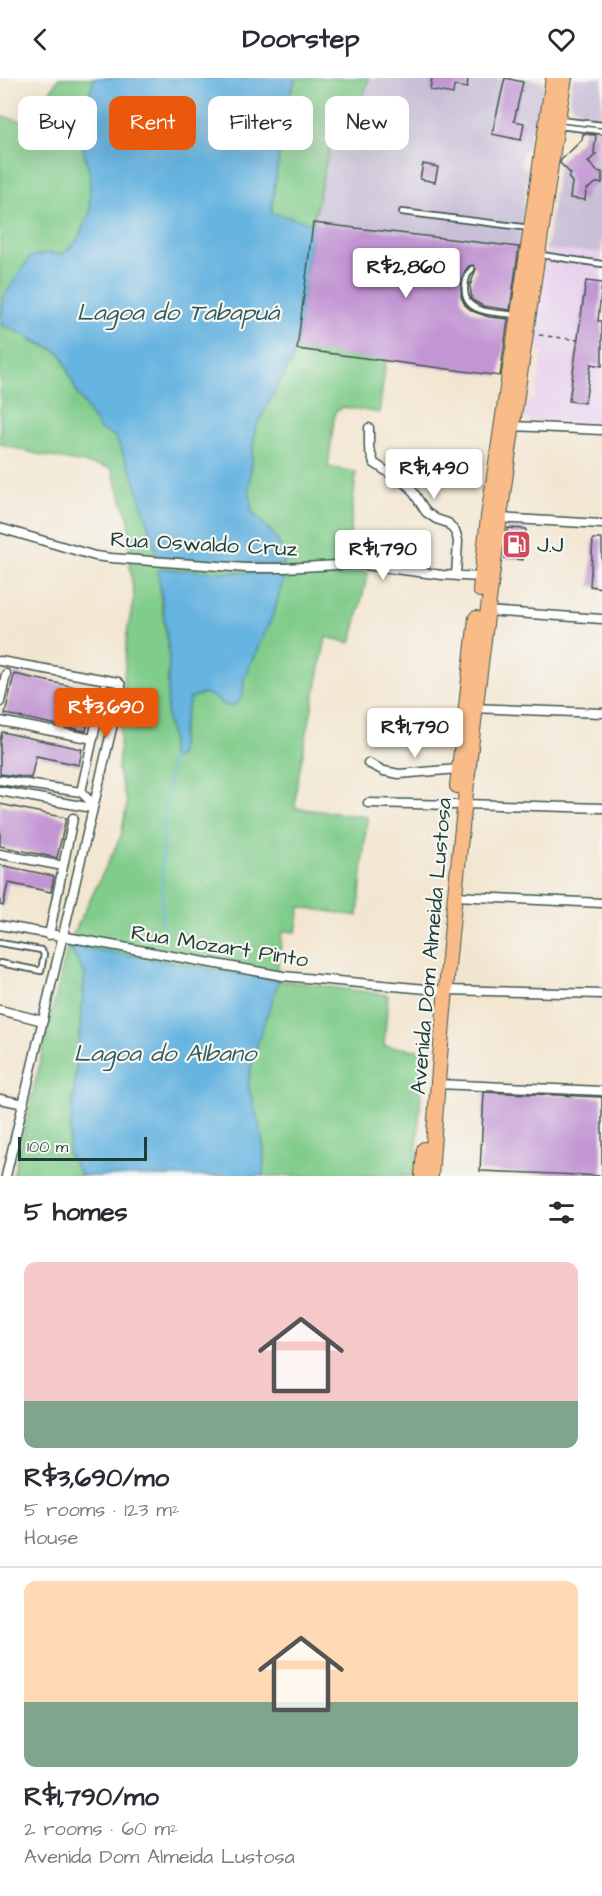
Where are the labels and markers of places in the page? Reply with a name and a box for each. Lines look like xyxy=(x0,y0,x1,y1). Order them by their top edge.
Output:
pin: R$2,860 xyxy=(351,248,461,299)
pin: R$1,490 xyxy=(379,449,489,500)
fuel station icon: J.J xyxy=(500,528,532,560)
pin: R$1,790 xyxy=(328,530,438,581)
place label: J.J xyxy=(537,530,564,561)
pin: R$3,690 xyxy=(51,688,161,739)
pin: R$1,790 xyxy=(360,708,470,759)

